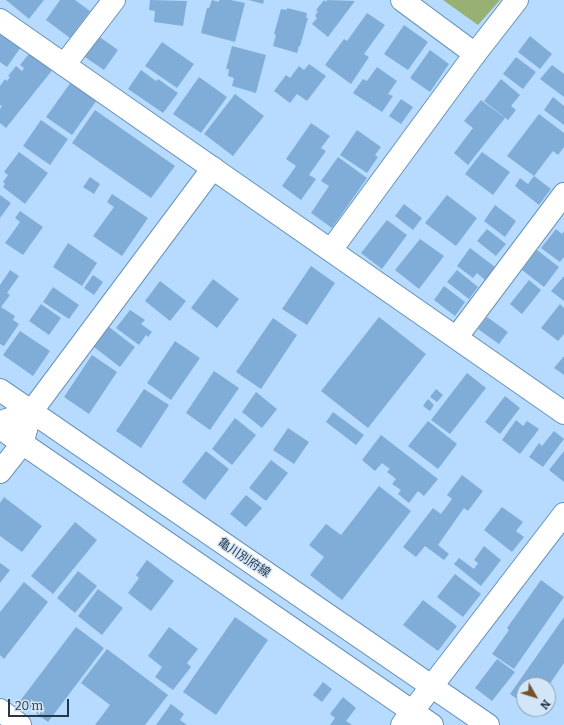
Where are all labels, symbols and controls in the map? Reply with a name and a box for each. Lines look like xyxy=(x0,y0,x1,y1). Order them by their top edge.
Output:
street label: 亀川別府線 xyxy=(215,535,273,581)
north arrow xyxy=(516,677,556,717)
scale bar xyxy=(10,691,71,717)
text: N xyxy=(537,697,553,712)
text: 20 m xyxy=(15,699,43,713)

